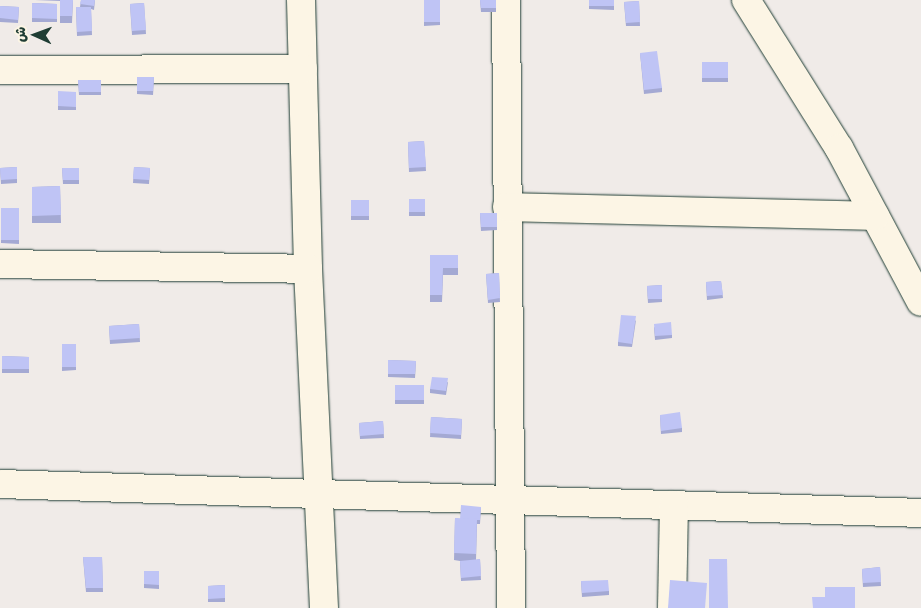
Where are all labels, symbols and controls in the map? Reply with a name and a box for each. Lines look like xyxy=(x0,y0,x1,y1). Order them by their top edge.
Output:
north arrow xyxy=(10,10,60,60)
text: ش xyxy=(11,26,29,42)

